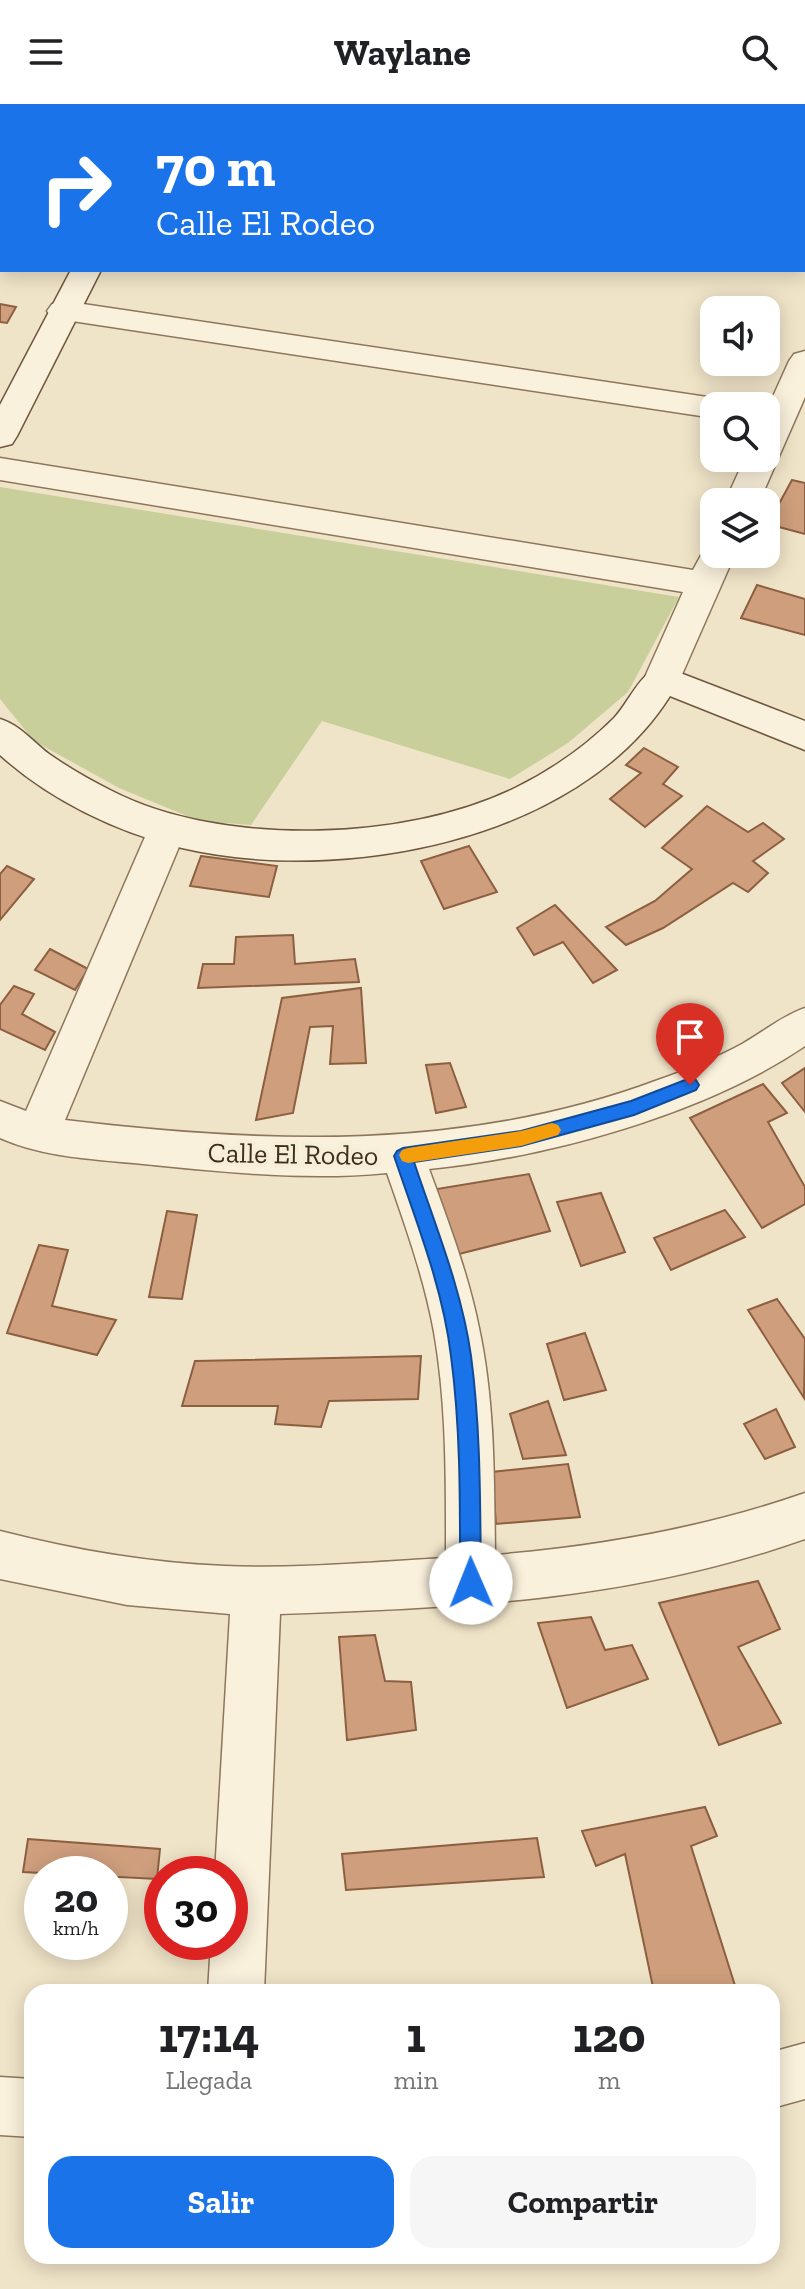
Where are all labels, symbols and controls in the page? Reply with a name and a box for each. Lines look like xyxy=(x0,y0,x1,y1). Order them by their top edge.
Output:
icon: menu xyxy=(24,30,68,74)
icon: search xyxy=(737,30,781,74)
text: Waylane xyxy=(334,31,471,74)
text: 70 m xyxy=(156,133,276,200)
icon: right xyxy=(24,136,128,240)
text: Calle El Rodeo xyxy=(156,201,375,244)
map controls xyxy=(700,296,780,568)
button: sound xyxy=(700,296,780,376)
button: search xyxy=(700,392,780,472)
button: layers xyxy=(700,488,780,568)
pin xyxy=(656,1003,724,1085)
icon: arrive xyxy=(668,1015,712,1059)
street label: Calle El Rodeo xyxy=(207,1136,379,1172)
position arrow xyxy=(429,1541,513,1625)
speed limit sign: 30 xyxy=(144,1856,248,1960)
text: 20 xyxy=(54,1874,98,1922)
text: km/h xyxy=(53,1916,99,1940)
text: 17:14 xyxy=(158,2007,259,2064)
text: 1 xyxy=(406,2007,426,2064)
text: 120 xyxy=(573,2007,646,2064)
text: Llegada xyxy=(165,2064,252,2096)
text: min xyxy=(394,2064,438,2096)
text: m xyxy=(598,2064,620,2096)
button: Salir xyxy=(48,2156,394,2248)
button: Compartir xyxy=(410,2156,756,2248)

